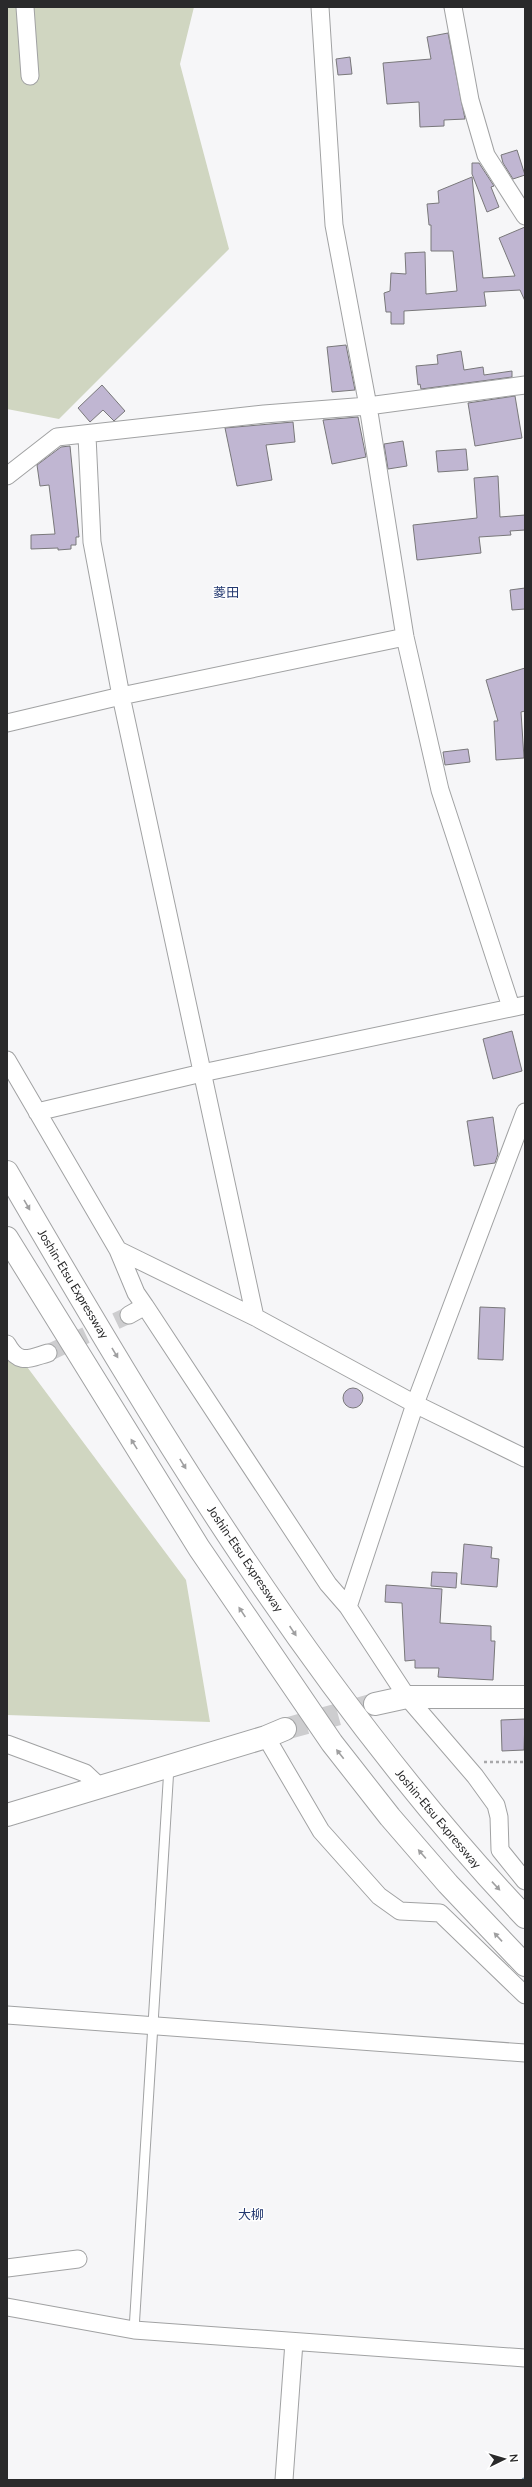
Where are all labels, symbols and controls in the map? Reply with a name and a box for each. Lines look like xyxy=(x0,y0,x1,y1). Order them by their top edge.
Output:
district label: 菱田 xyxy=(213,584,239,600)
one-way arrow xyxy=(23,1199,30,1211)
street label: Joshin-Etsu Expressway xyxy=(35,1226,113,1342)
one-way arrow xyxy=(111,1347,118,1359)
one-way arrow xyxy=(131,1438,138,1450)
one-way arrow xyxy=(179,1458,186,1470)
street label: Joshin-Etsu Expressway xyxy=(204,1503,287,1616)
one-way arrow xyxy=(238,1607,246,1618)
one-way arrow xyxy=(289,1625,297,1636)
one-way arrow xyxy=(336,1748,345,1759)
street label: Joshin-Etsu Expressway xyxy=(392,1766,485,1872)
one-way arrow xyxy=(418,1849,427,1860)
one-way arrow xyxy=(491,1881,500,1891)
one-way arrow xyxy=(493,1932,503,1942)
district label: 大柳 xyxy=(238,2206,264,2222)
north arrow xyxy=(484,2439,524,2479)
text: N xyxy=(508,2453,521,2463)

